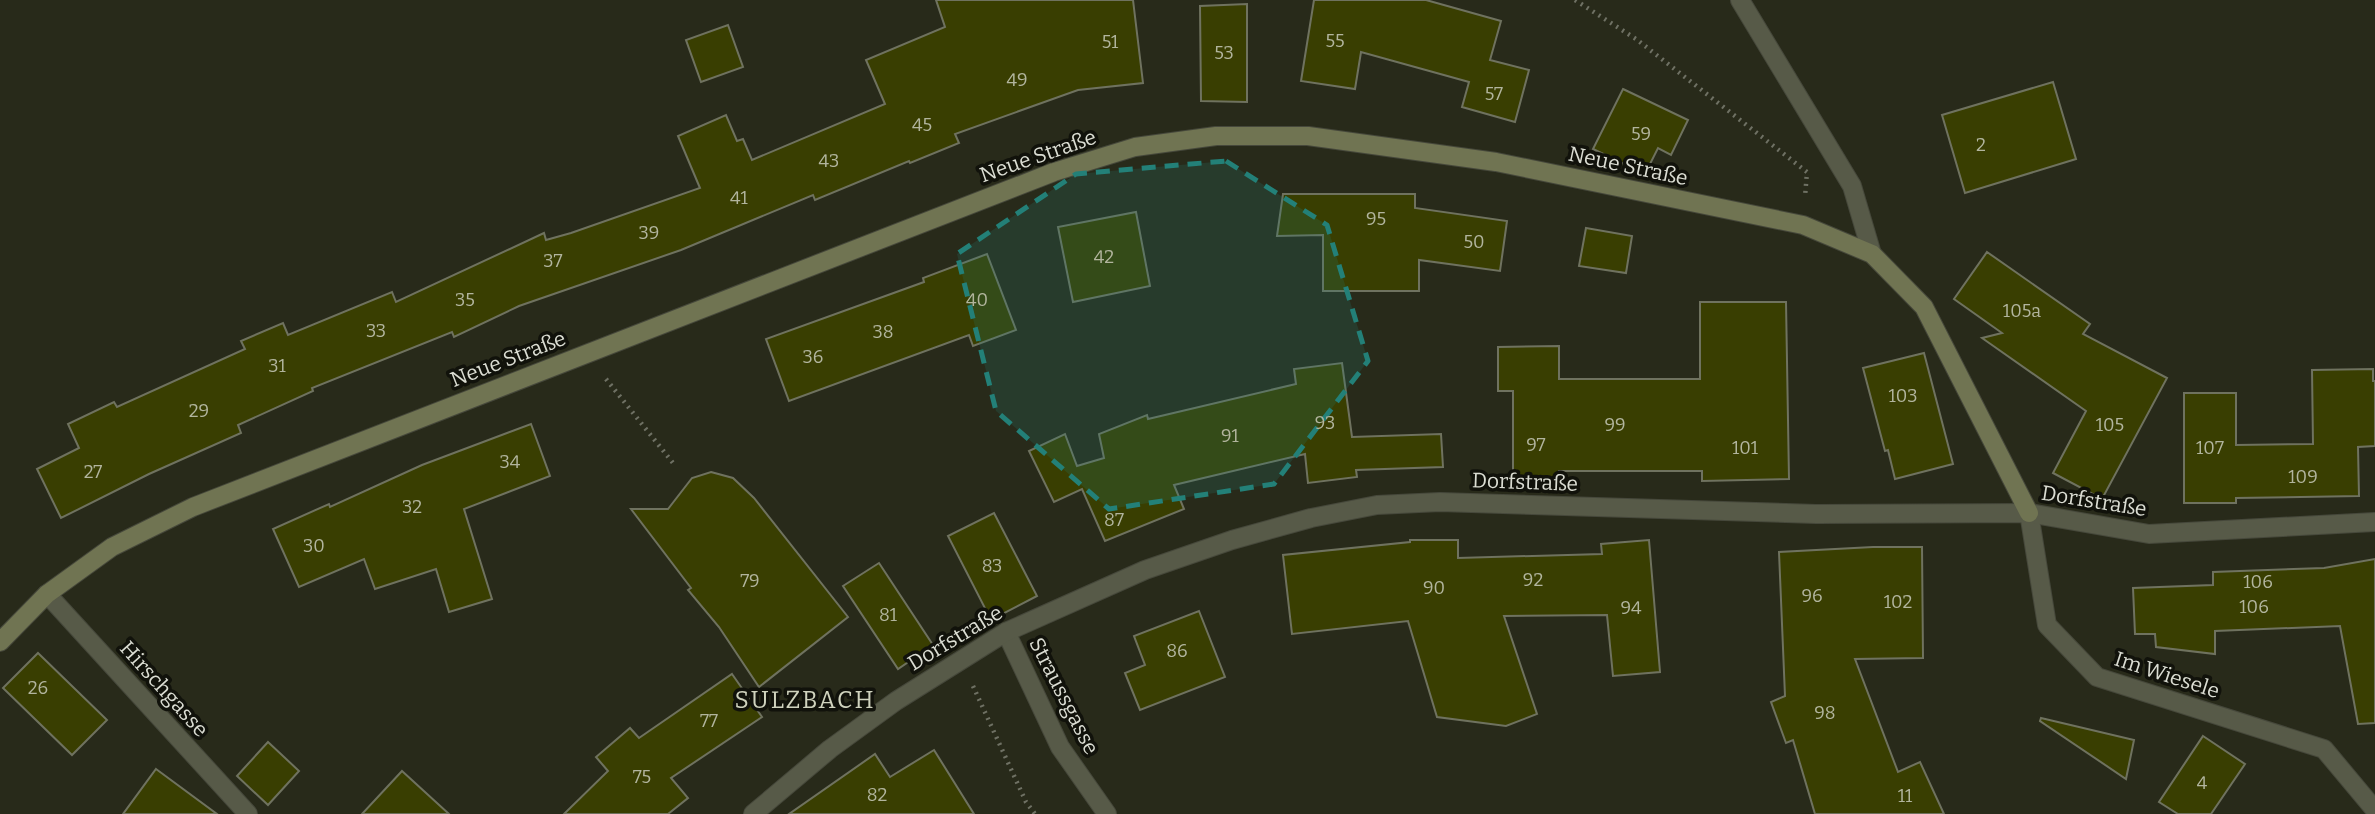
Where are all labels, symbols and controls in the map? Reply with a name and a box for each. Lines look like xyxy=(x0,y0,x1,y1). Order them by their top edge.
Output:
house number: 55 xyxy=(1325,30,1345,52)
house number: 51 xyxy=(1102,31,1119,53)
house number: 53 xyxy=(1214,42,1234,64)
house number: 49 xyxy=(1006,69,1028,91)
house number: 57 xyxy=(1485,83,1503,105)
house number: 45 xyxy=(912,114,932,136)
house number: 59 xyxy=(1631,123,1651,145)
street label: Neue Straße xyxy=(976,124,1100,188)
house number: 2 xyxy=(1976,134,1986,156)
street label: Neue Straße xyxy=(1566,141,1690,191)
house number: 43 xyxy=(819,150,839,172)
house number: 41 xyxy=(730,187,749,209)
house number: 95 xyxy=(1366,208,1386,230)
house number: 39 xyxy=(639,222,659,244)
house number: 50 xyxy=(1463,231,1485,253)
house number: 42 xyxy=(1094,246,1114,268)
house number: 37 xyxy=(543,250,563,272)
house number: 35 xyxy=(455,289,475,311)
house number: 40 xyxy=(966,289,988,311)
house number: 105a xyxy=(2003,300,2041,322)
house number: 33 xyxy=(366,320,386,342)
house number: 38 xyxy=(872,321,894,343)
street label: Neue Straße xyxy=(447,325,569,393)
house number: 36 xyxy=(803,346,823,368)
house number: 31 xyxy=(268,355,286,377)
house number: 103 xyxy=(1888,385,1918,407)
house number: 29 xyxy=(189,400,209,422)
house number: 93 xyxy=(1315,412,1335,434)
house number: 99 xyxy=(1604,414,1626,436)
house number: 105 xyxy=(2096,414,2124,436)
house number: 91 xyxy=(1221,425,1240,447)
house number: 97 xyxy=(1526,434,1546,456)
house number: 101 xyxy=(1732,437,1759,459)
house number: 107 xyxy=(2196,437,2224,459)
house number: 34 xyxy=(500,451,521,473)
house number: 27 xyxy=(84,461,102,483)
house number: 109 xyxy=(2288,466,2318,488)
street label: Dorfstraße xyxy=(1472,467,1578,497)
street label: Dorfstraße xyxy=(2040,480,2148,522)
house number: 32 xyxy=(402,496,422,518)
house number: 87 xyxy=(1104,509,1124,531)
house number: 30 xyxy=(303,535,325,557)
house number: 83 xyxy=(982,555,1002,577)
house number: 92 xyxy=(1523,569,1543,591)
house number: 79 xyxy=(740,570,760,592)
house number: 106 xyxy=(2243,571,2273,593)
house number: 90 xyxy=(1423,577,1445,599)
house number: 96 xyxy=(1801,585,1823,607)
house number: 102 xyxy=(1884,591,1912,613)
house number: 106 xyxy=(2239,596,2269,618)
house number: 94 xyxy=(1620,597,1642,619)
street label: Dorfstraße xyxy=(903,600,1007,676)
house number: 81 xyxy=(879,604,898,626)
street label: Straussgasse xyxy=(1023,633,1105,759)
street label: Hirschgasse xyxy=(114,636,214,742)
house number: 86 xyxy=(1166,640,1188,662)
street label: Im Wiesele xyxy=(2111,646,2223,704)
house number: 26 xyxy=(28,677,48,699)
district label: SULZBACH xyxy=(734,686,876,714)
house number: 98 xyxy=(1814,702,1836,724)
house number: 77 xyxy=(700,710,718,732)
house number: 75 xyxy=(633,766,651,788)
house number: 4 xyxy=(2197,772,2208,794)
house number: 82 xyxy=(867,784,887,806)
house number: 11 xyxy=(1898,785,1913,807)

